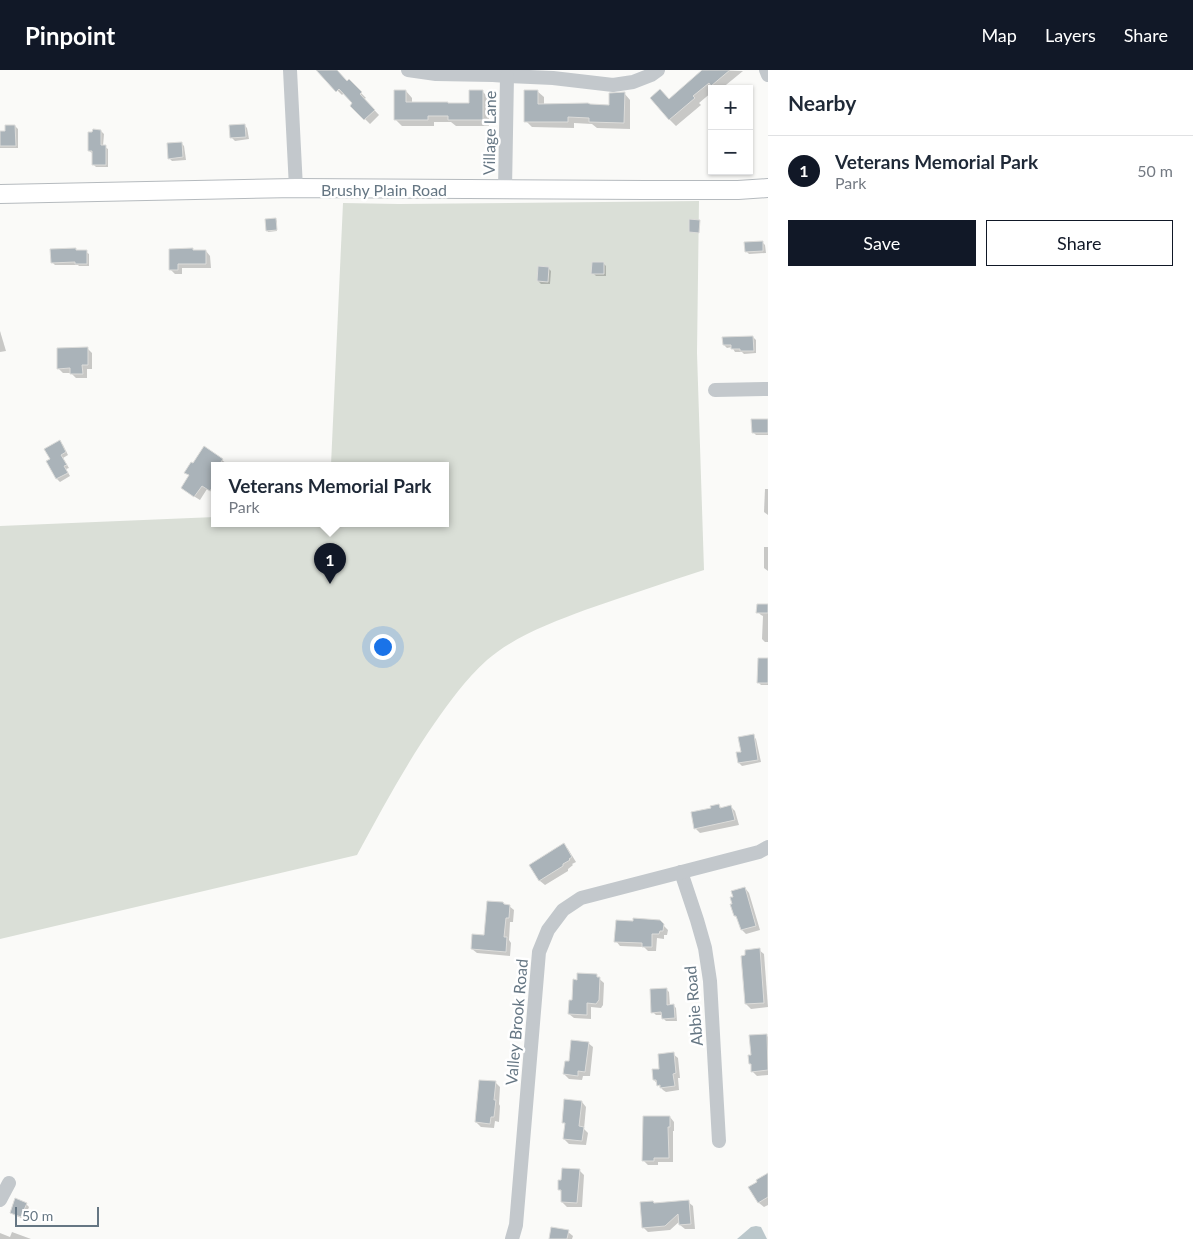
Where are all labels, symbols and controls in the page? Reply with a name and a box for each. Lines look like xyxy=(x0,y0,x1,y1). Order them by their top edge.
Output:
text: Pinpoint xyxy=(25,21,115,50)
text: Map xyxy=(981,24,1017,46)
text: Layers xyxy=(1045,24,1096,46)
text: Share xyxy=(1124,24,1168,46)
map controls xyxy=(708,85,753,175)
button: + xyxy=(708,85,753,130)
text: Nearby xyxy=(788,90,856,115)
street label: Village Lane xyxy=(479,91,499,175)
button: − xyxy=(708,130,753,175)
text: Veterans Memorial Park xyxy=(835,150,1038,173)
text: 1 xyxy=(799,161,809,180)
text: 50 m xyxy=(1137,161,1173,180)
text: Park xyxy=(835,173,866,192)
street label: Brushy Plain Road xyxy=(321,180,447,199)
button: Save xyxy=(788,220,976,266)
button: Share xyxy=(986,220,1173,266)
popup xyxy=(211,462,449,527)
text: Veterans Memorial Park xyxy=(228,474,432,497)
text: Park xyxy=(228,497,260,516)
pin: 1 xyxy=(314,543,346,584)
your location xyxy=(370,634,396,660)
street label: Valley Brook Road xyxy=(501,958,531,1086)
street label: Abbie Road xyxy=(680,965,706,1047)
scale bar xyxy=(15,1204,99,1227)
text: 50 m xyxy=(22,1207,53,1224)

